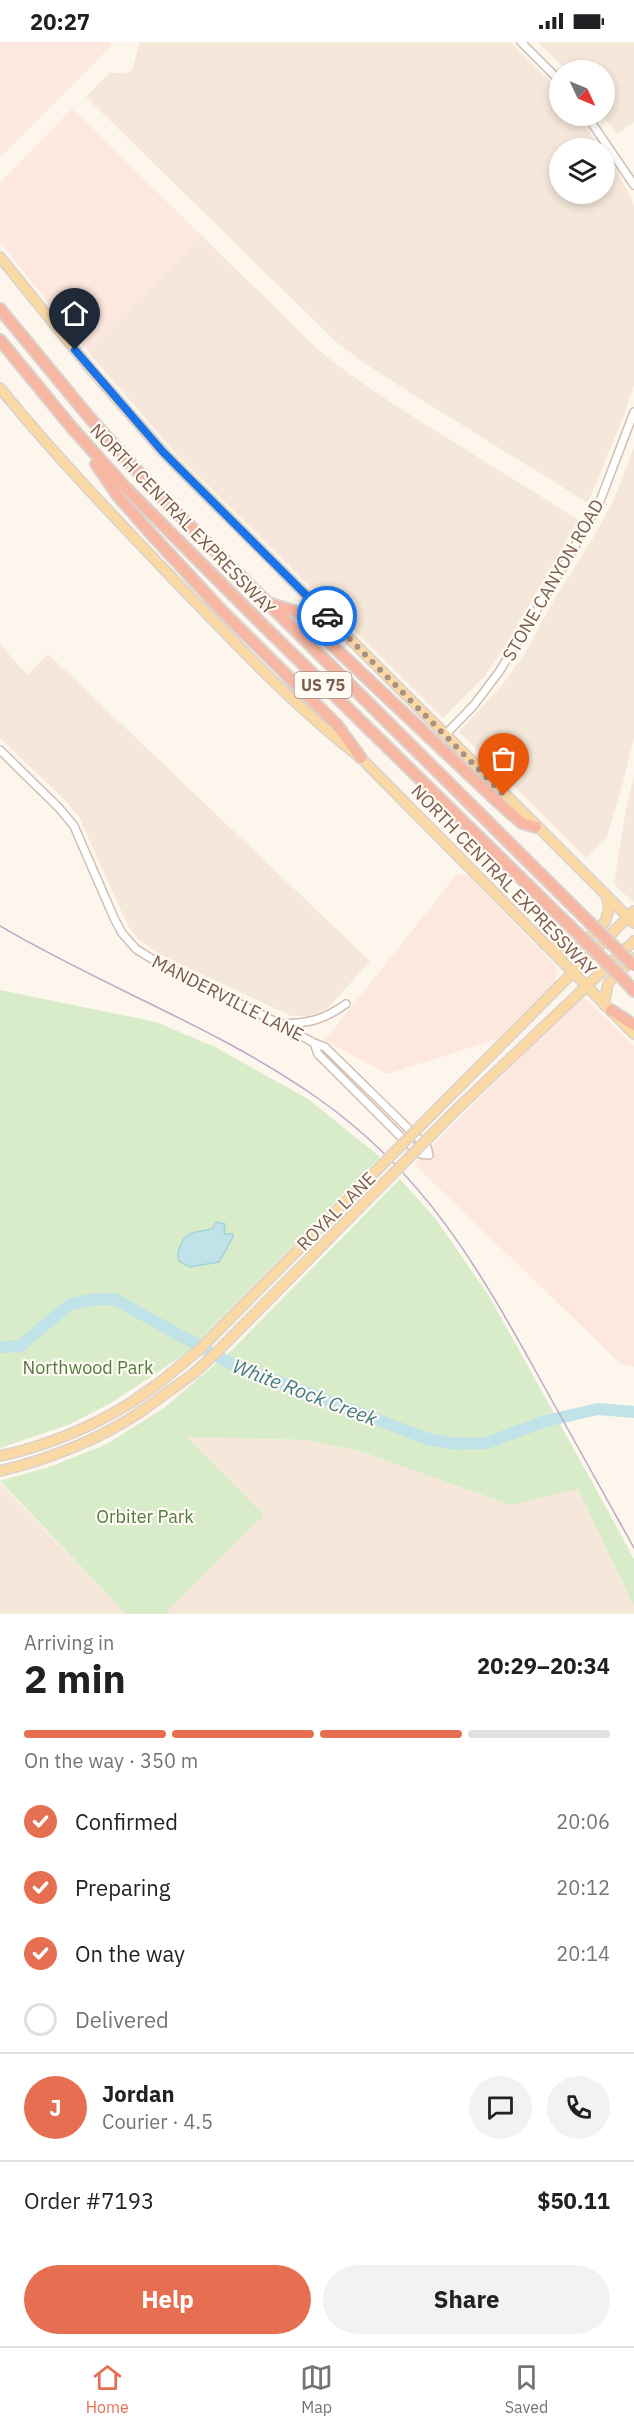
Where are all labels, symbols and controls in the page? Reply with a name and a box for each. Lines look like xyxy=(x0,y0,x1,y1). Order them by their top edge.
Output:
text: 20:27 xyxy=(30,7,90,36)
north arrow xyxy=(549,60,615,126)
map controls xyxy=(549,60,615,204)
button: layers xyxy=(549,138,615,204)
pin xyxy=(49,288,100,350)
icon: home xyxy=(58,297,91,330)
street label: NORTH CENTRAL EXPRESSWAY xyxy=(85,418,281,620)
street label: STONE CANYON ROAD xyxy=(497,495,609,665)
courier xyxy=(297,586,357,646)
icon: car xyxy=(311,600,344,633)
road number: US 75 xyxy=(294,672,352,698)
pin xyxy=(478,733,529,795)
icon: bag xyxy=(487,742,520,775)
street label: NORTH CENTRAL EXPRESSWAY xyxy=(406,779,602,981)
street label: MANDERVILLE LANE xyxy=(148,950,308,1046)
street label: ROYAL LANE xyxy=(292,1167,380,1255)
water label: White Rock Creek xyxy=(229,1352,382,1432)
park label: Northwood Park xyxy=(23,1356,154,1379)
park label: Orbiter Park xyxy=(96,1505,194,1528)
text: Arriving in xyxy=(24,1629,114,1656)
text: 20:29–20:34 xyxy=(477,1651,610,1680)
text: 2 min xyxy=(24,1653,126,1704)
text: On the way · 350 m xyxy=(24,1747,198,1774)
icon: check xyxy=(24,1805,57,1838)
text: Confirmed xyxy=(75,1807,178,1836)
text: 20:06 xyxy=(556,1808,610,1835)
icon: check xyxy=(24,1871,57,1904)
text: Preparing xyxy=(75,1873,170,1902)
text: 20:12 xyxy=(556,1874,610,1901)
icon: check xyxy=(24,1937,57,1970)
text: On the way xyxy=(75,1939,185,1968)
text: 20:14 xyxy=(556,1940,610,1967)
text: Delivered xyxy=(75,2005,169,2034)
button: chat xyxy=(469,2076,532,2139)
button: phone xyxy=(547,2076,610,2139)
text: Jordan xyxy=(102,2079,175,2108)
text: J xyxy=(49,2093,62,2122)
text: Courier · 4.5 xyxy=(102,2108,213,2135)
text: Order #7193 xyxy=(24,2186,154,2215)
text: $50.11 xyxy=(537,2186,610,2215)
button: Help xyxy=(24,2265,311,2334)
button: Share xyxy=(323,2265,610,2334)
tab: Home xyxy=(86,2361,129,2417)
tab: Map xyxy=(300,2361,333,2417)
tab: Saved xyxy=(505,2361,548,2417)

